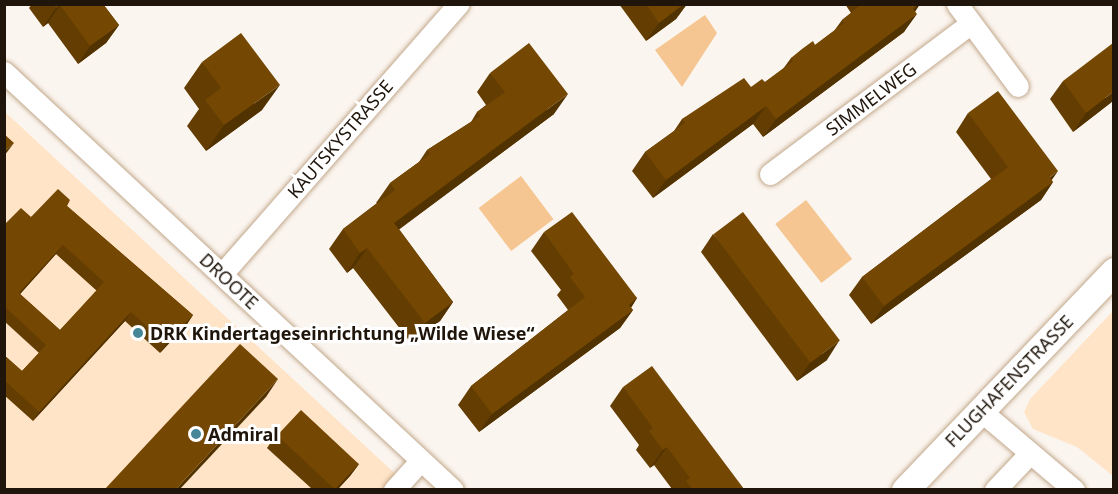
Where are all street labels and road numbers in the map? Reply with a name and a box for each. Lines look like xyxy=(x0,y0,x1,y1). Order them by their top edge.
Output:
street label: SIMMELWEG xyxy=(822,58,920,140)
street label: KAUTSKYSTRASSE xyxy=(283,76,397,202)
street label: DROOTE xyxy=(195,249,263,313)
street label: FLUGHAFENSTRASSE xyxy=(940,311,1078,451)

